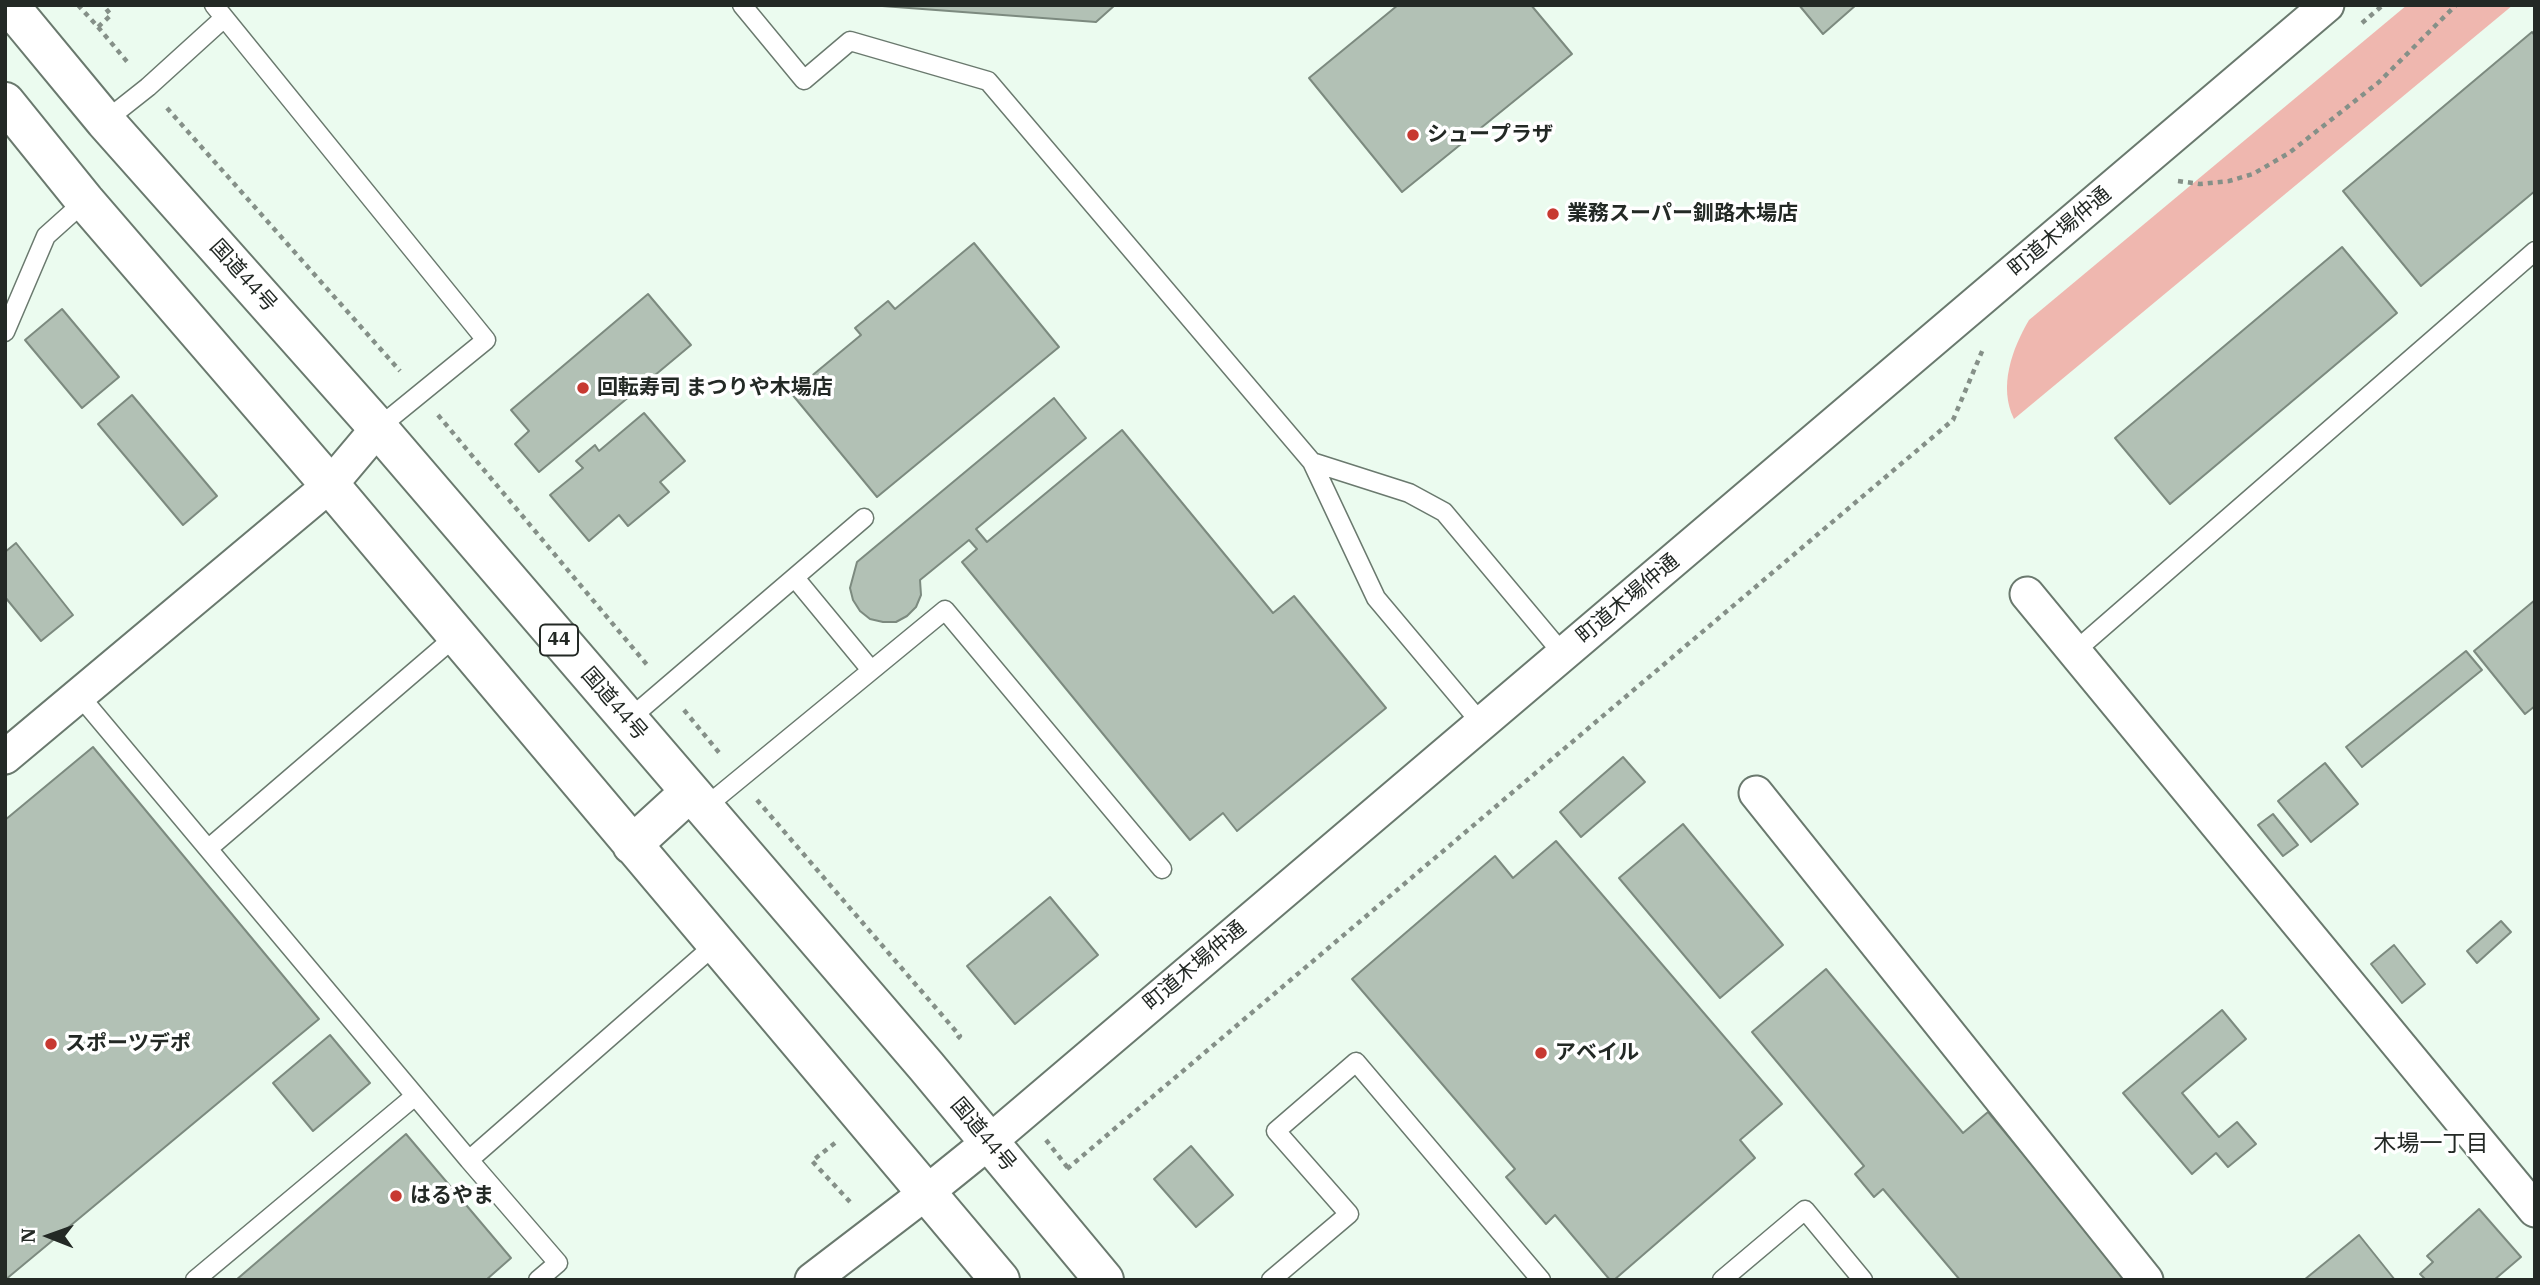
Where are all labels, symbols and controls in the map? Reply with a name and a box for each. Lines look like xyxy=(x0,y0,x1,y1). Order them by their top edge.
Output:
place label: シュープラザ xyxy=(1427,122,1553,148)
marker: シュープラザ xyxy=(1405,127,1421,143)
street label: 町道木場仲通 xyxy=(2004,182,2116,282)
place label: 業務スーパー釧路木場店 xyxy=(1567,201,1798,227)
marker: 業務スーパー釧路木場店 xyxy=(1545,206,1561,222)
street label: 国道44号 xyxy=(204,235,282,317)
place label: 回転寿司 まつりや木場店 xyxy=(597,375,833,401)
marker: 回転寿司 まつりや木場店 xyxy=(575,380,591,396)
street label: 町道木場仲通 xyxy=(1572,549,1684,649)
road number: 44 xyxy=(540,624,578,656)
street label: 国道44号 xyxy=(576,662,652,746)
street label: 町道木場仲通 xyxy=(1139,916,1251,1016)
place label: スポーツデポ xyxy=(65,1031,191,1057)
marker: スポーツデポ xyxy=(43,1036,59,1052)
place label: アベイル xyxy=(1555,1040,1639,1066)
marker: アベイル xyxy=(1533,1045,1549,1061)
street label: 国道44号 xyxy=(945,1093,1021,1177)
district label: 木場一丁目 xyxy=(2374,1130,2488,1158)
place label: はるやま xyxy=(410,1183,494,1209)
marker: はるやま xyxy=(388,1188,404,1204)
north arrow xyxy=(14,1201,84,1271)
text: N xyxy=(16,1228,40,1243)

